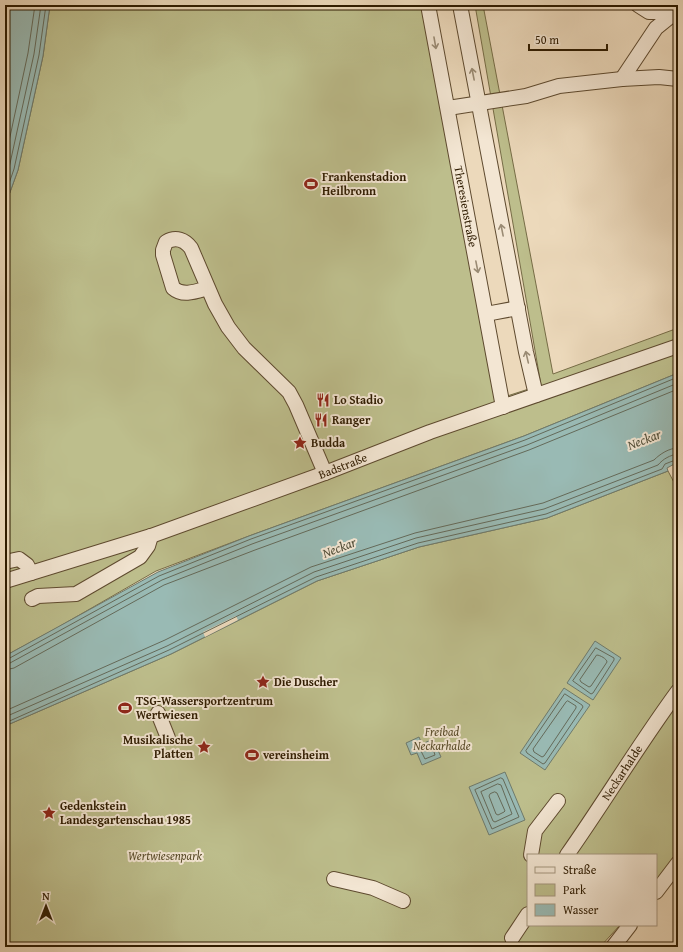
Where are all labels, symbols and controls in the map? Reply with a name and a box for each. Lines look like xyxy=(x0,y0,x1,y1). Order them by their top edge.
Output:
scale bar xyxy=(529,26,607,52)
text: 50 m xyxy=(535,31,559,48)
one-way arrow xyxy=(431,37,439,50)
one-way arrow xyxy=(469,68,477,81)
street label: Theresienstraße xyxy=(450,164,482,249)
place label: Frankenstadion Heilbronn xyxy=(322,168,406,199)
sports icon: Frankenstadion Heilbronn xyxy=(303,176,319,192)
one-way arrow xyxy=(498,224,506,237)
one-way arrow xyxy=(473,261,481,274)
one-way arrow xyxy=(523,351,531,364)
place label: Lo Stadio xyxy=(334,391,384,408)
restaurant icon: Lo Stadio xyxy=(315,392,331,408)
place label: Ranger xyxy=(332,411,371,428)
restaurant icon: Ranger xyxy=(313,412,329,428)
water label: Neckar xyxy=(624,424,665,455)
place label: Budda xyxy=(311,434,346,451)
place icon: Budda xyxy=(292,435,308,451)
street label: Badstraße xyxy=(316,448,370,483)
water label: Neckar xyxy=(319,532,360,563)
place label: Die Duscher xyxy=(274,673,338,690)
place icon: Die Duscher xyxy=(255,674,271,690)
place label: TSG-Wassersportzentrum Wertwiesen xyxy=(136,692,274,723)
sports icon: TSG-Wassersportzentrum Wertwiesen xyxy=(117,700,133,716)
park label: Freibad Neckarhalde xyxy=(413,723,471,754)
place label: Musikalische Platten xyxy=(123,731,193,762)
place icon: Musikalische Platten xyxy=(196,739,212,755)
street label: Neckarhalde xyxy=(597,741,646,804)
place label: vereinsheim xyxy=(263,746,330,763)
sports icon: vereinsheim xyxy=(244,747,260,763)
place label: Gedenkstein Landesgartenschau 1985 xyxy=(60,797,191,828)
place icon: Gedenkstein Landesgartenschau 1985 xyxy=(41,805,57,821)
park label: Wertwiesenpark xyxy=(128,847,203,864)
legend xyxy=(527,854,657,926)
text: Straße xyxy=(563,861,597,878)
text: Park xyxy=(563,881,587,898)
north arrow xyxy=(26,886,66,926)
text: N xyxy=(42,888,50,904)
text: Wasser xyxy=(563,901,599,918)

